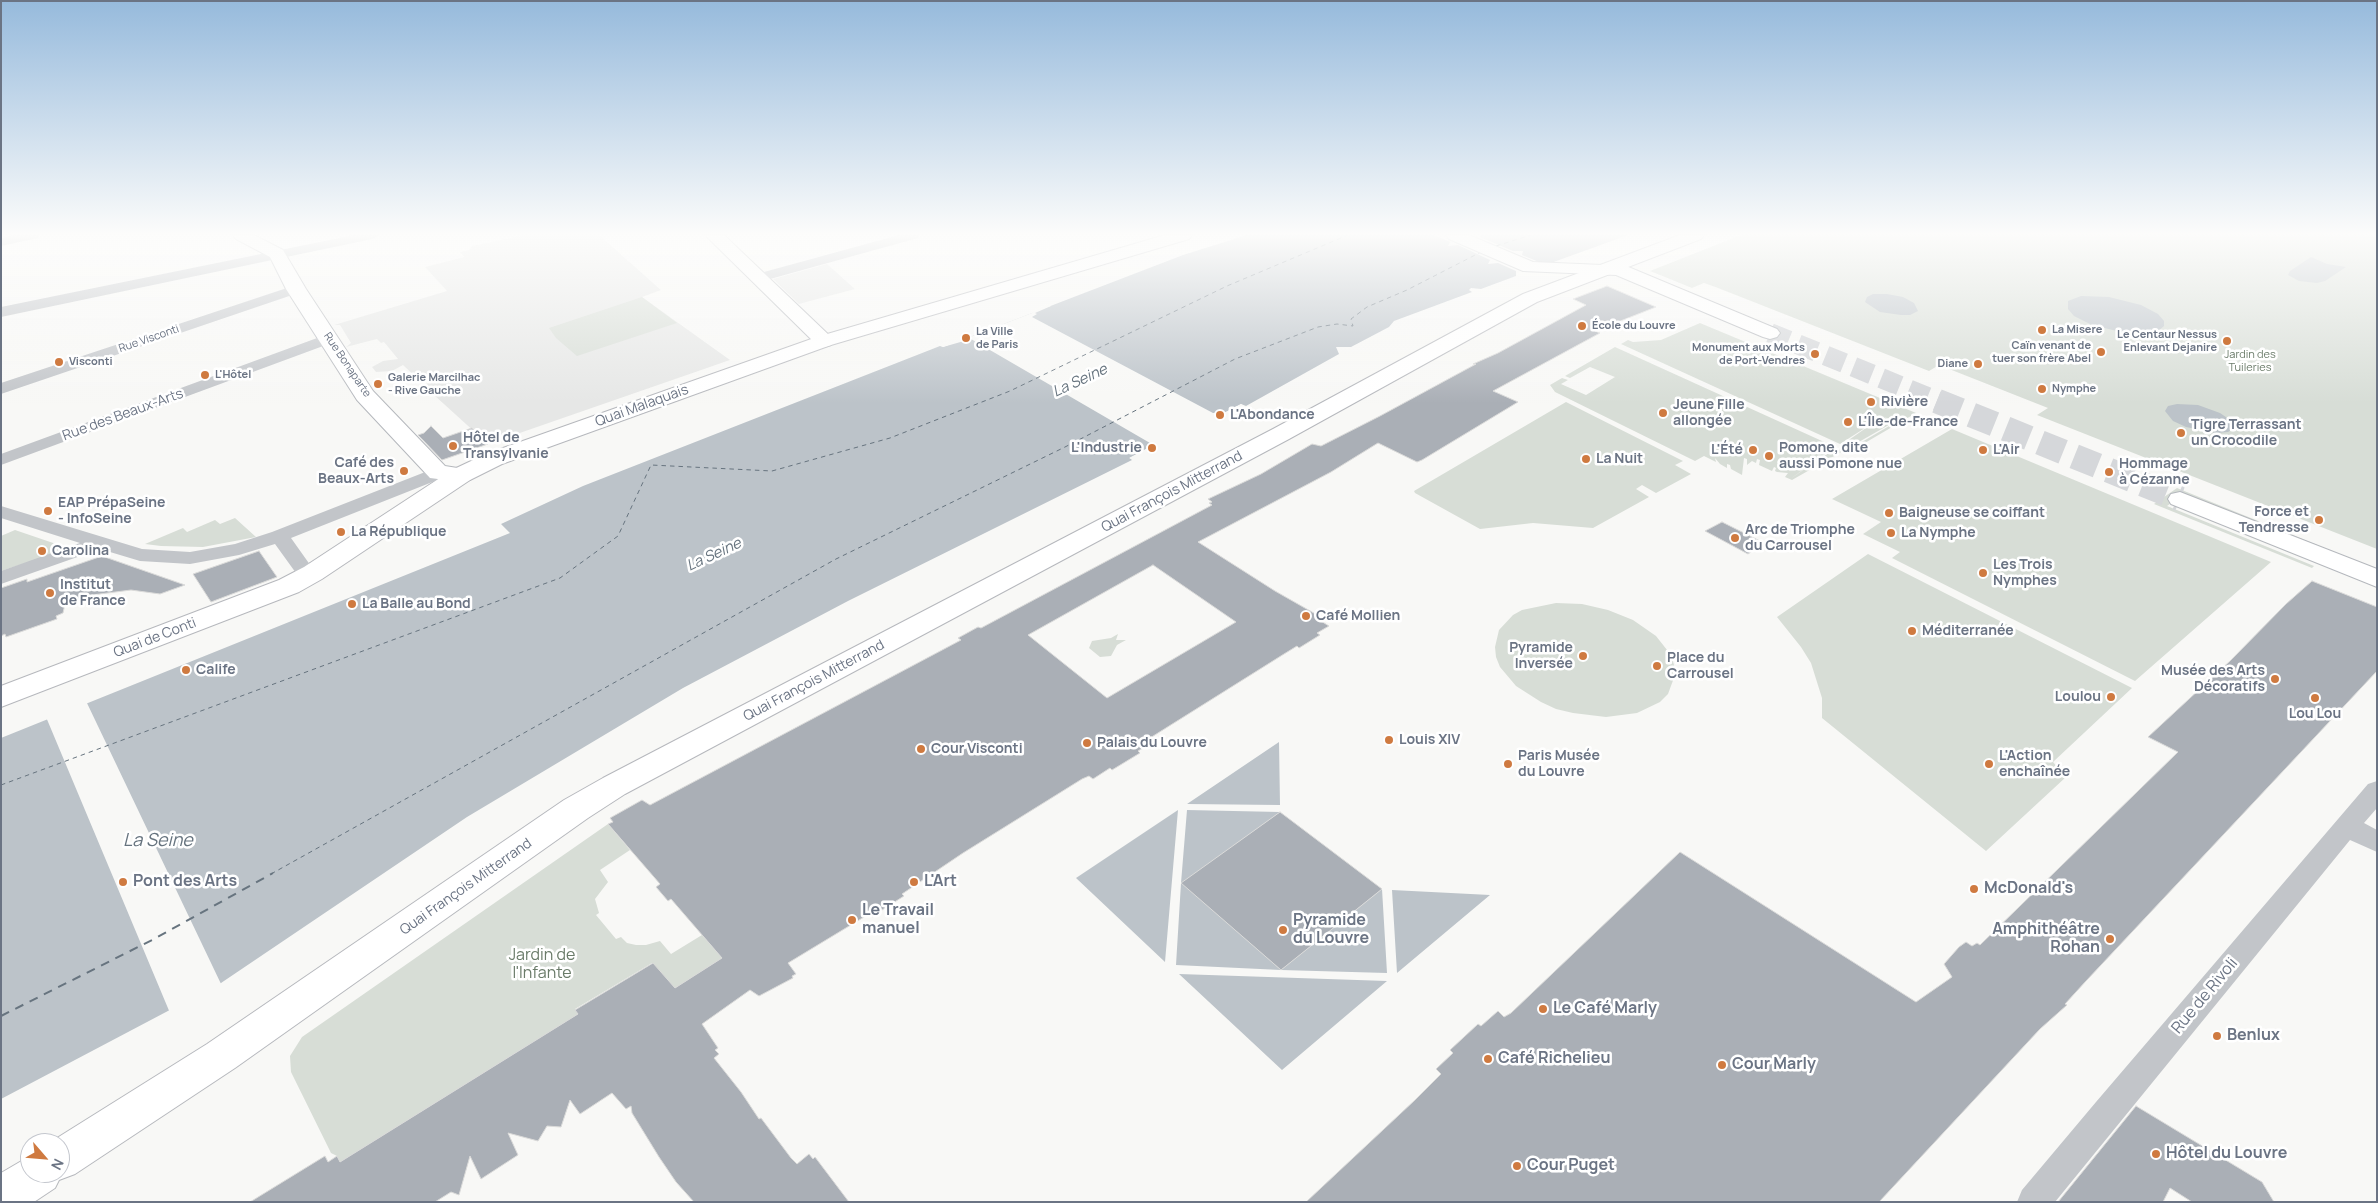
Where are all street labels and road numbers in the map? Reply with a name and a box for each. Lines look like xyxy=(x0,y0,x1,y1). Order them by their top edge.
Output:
street label: Rue Visconti xyxy=(117,323,181,355)
street label: Rue Bonaparte xyxy=(321,330,373,400)
street label: Quai Malaquais xyxy=(593,381,691,431)
street label: Rue des Beaux-Arts xyxy=(60,385,186,445)
street label: Quai François Mitterrand xyxy=(1099,448,1245,536)
street label: Quai de Conti xyxy=(111,615,199,661)
street label: Quai François Mitterrand xyxy=(741,637,887,725)
street label: Quai François Mitterrand xyxy=(397,835,535,939)
street label: Rue de Rivoli xyxy=(2168,954,2242,1038)

